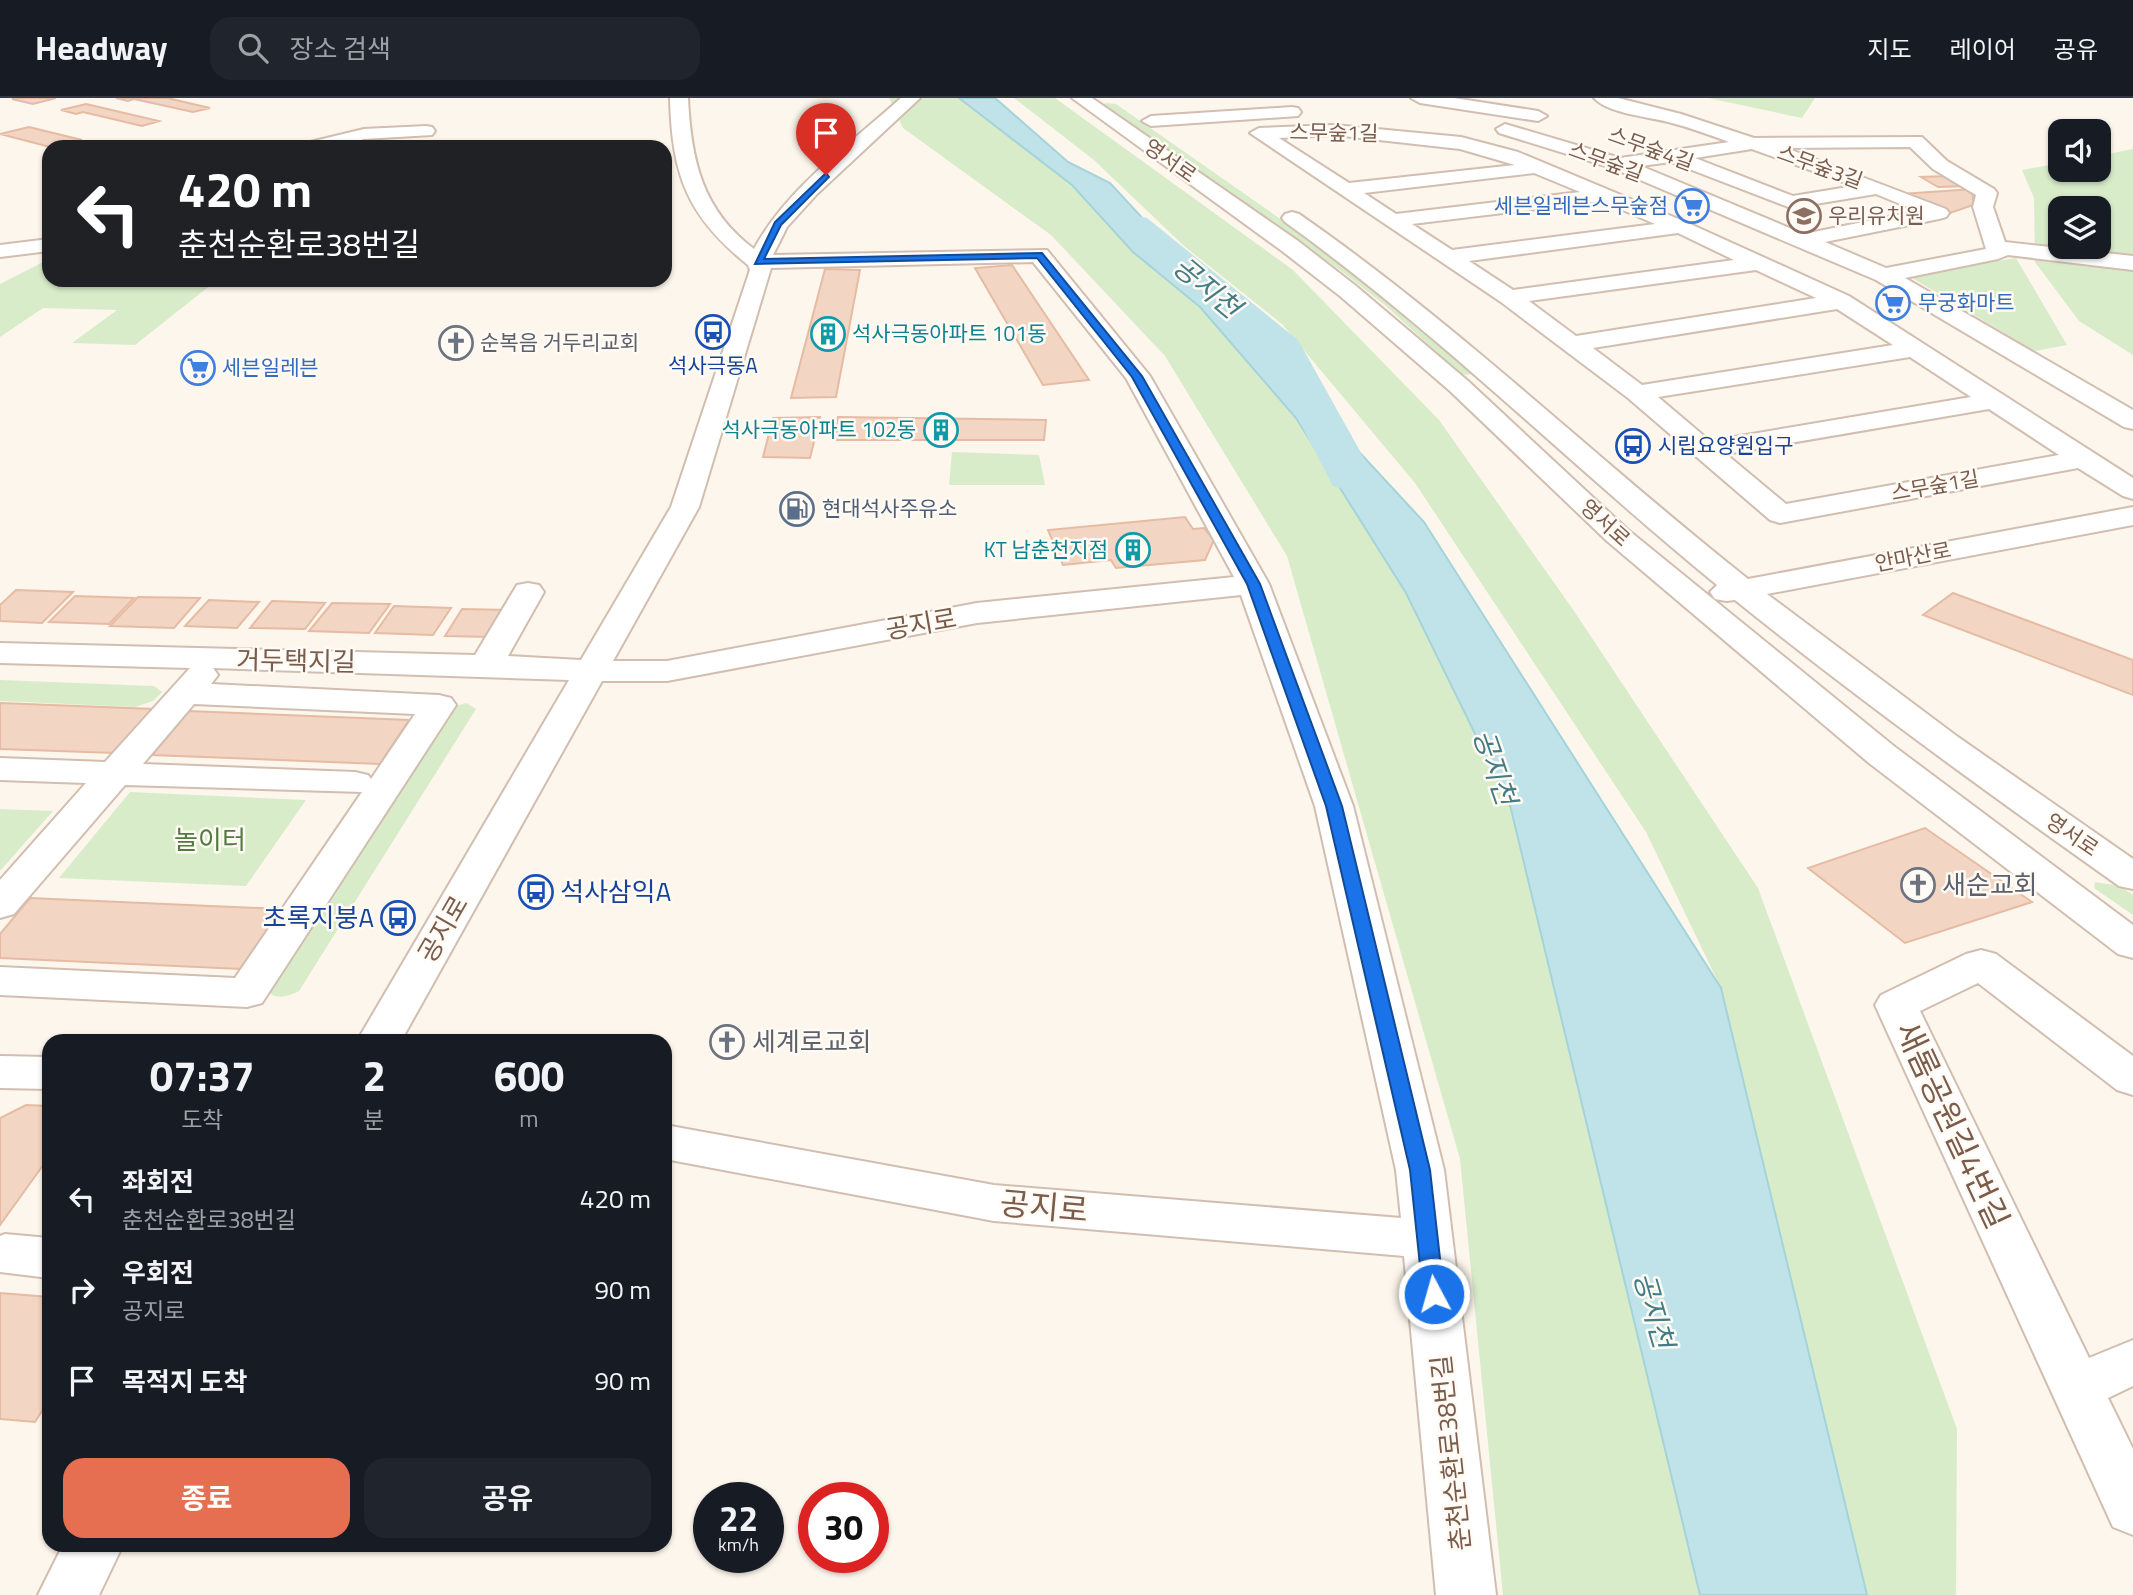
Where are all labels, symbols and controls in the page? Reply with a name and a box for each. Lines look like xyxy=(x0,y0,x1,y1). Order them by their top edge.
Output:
search box xyxy=(210,17,700,80)
text: Headway xyxy=(35,23,168,73)
icon: search xyxy=(234,29,272,67)
text: 장소 검색 xyxy=(290,29,391,68)
text: 지도 xyxy=(1867,31,1912,67)
text: 레이어 xyxy=(1950,31,2016,67)
text: 공유 xyxy=(2054,31,2098,67)
pin xyxy=(796,103,856,175)
icon: arrive xyxy=(807,114,845,152)
street label: 스무숲1길 xyxy=(1289,115,1379,149)
street label: 스무숲4길 xyxy=(1604,118,1699,178)
map controls xyxy=(2048,119,2111,259)
button: sound xyxy=(2048,119,2111,182)
street label: 영서로 xyxy=(1138,130,1203,190)
street label: 스무숲길 xyxy=(1565,133,1648,189)
street label: 스무숲3길 xyxy=(1773,136,1868,196)
text: 420 m xyxy=(178,151,312,226)
icon: left xyxy=(63,168,154,259)
supermarket icon: 세븐일레븐스무숲점 xyxy=(1673,187,1711,225)
place label: 세븐일레븐스무숲점 xyxy=(1494,189,1668,221)
button: layers xyxy=(2048,196,2111,259)
school or university icon: 우리유치원 xyxy=(1785,197,1823,235)
place label: 우리유치원 xyxy=(1828,199,1925,231)
text: 춘천순환로38번길 xyxy=(178,220,420,268)
water label: 공지천 xyxy=(1164,245,1253,330)
supermarket icon: 무궁화마트 xyxy=(1874,284,1912,322)
place label: 무궁화마트 xyxy=(1918,286,2015,318)
bus stop icon: 석사극동A xyxy=(694,313,732,351)
building icon: 석사극동아파트 101동 xyxy=(809,315,847,353)
place label: 석사극동아파트 101동 xyxy=(852,317,1046,349)
church icon: 순복음 거두리교회 xyxy=(437,324,475,362)
place label: 순복음 거두리교회 xyxy=(480,326,639,358)
supermarket icon: 세븐일레븐 xyxy=(179,349,217,387)
place label: 석사극동A xyxy=(668,349,758,381)
place label: 세븐일레븐 xyxy=(222,351,319,383)
building icon: 석사극동아파트 102동 xyxy=(922,411,960,449)
place label: 석사극동아파트 102동 xyxy=(722,413,916,445)
bus stop icon: 시립요양원입구 xyxy=(1614,427,1652,465)
place label: 시립요양원입구 xyxy=(1658,429,1793,461)
street label: 스무숲1길 xyxy=(1888,462,1981,509)
fuel station icon: 현대석사주유소 xyxy=(778,490,816,528)
street label: 영서로 xyxy=(1573,491,1638,554)
place label: 현대석사주유소 xyxy=(822,492,957,524)
building icon: KT 남춘천지점 xyxy=(1114,531,1152,569)
place label: KT 남춘천지점 xyxy=(984,533,1108,565)
street label: 안마산로 xyxy=(1872,533,1954,579)
street label: 공지로 xyxy=(882,598,960,649)
street label: 거두택지길 xyxy=(236,640,356,681)
water label: 공지천 xyxy=(1463,723,1529,813)
street label: 영서로 xyxy=(2040,805,2106,864)
park label: 놀이터 xyxy=(174,820,246,859)
place label: 새순교회 xyxy=(1942,865,2038,904)
church icon: 새순교회 xyxy=(1899,866,1937,904)
place label: 석사삼익A xyxy=(560,872,671,911)
bus stop icon: 석사삼익A xyxy=(517,873,555,911)
street label: 공지로 xyxy=(408,888,477,970)
place label: 초록지붕A xyxy=(263,898,374,937)
bus stop icon: 초록지붕A xyxy=(379,899,417,937)
street label: 새롬공원길4번길 xyxy=(1884,1013,2022,1236)
place label: 세계로교회 xyxy=(752,1022,872,1061)
church icon: 세계로교회 xyxy=(708,1023,746,1061)
text: 07:37 xyxy=(150,1043,255,1107)
text: 2 xyxy=(362,1043,386,1107)
text: 600 xyxy=(494,1043,564,1107)
text: m xyxy=(519,1101,539,1136)
text: 도착 xyxy=(181,1102,223,1137)
text: 분 xyxy=(364,1102,385,1137)
text: 좌회전 xyxy=(122,1162,194,1201)
street label: 공지로 xyxy=(998,1178,1090,1234)
text: 420 m xyxy=(580,1179,651,1218)
icon: left xyxy=(63,1180,101,1218)
text: 춘천순환로38번길 xyxy=(122,1202,296,1237)
text: 우회전 xyxy=(122,1253,194,1292)
position arrow xyxy=(1397,1257,1471,1331)
water label: 공지천 xyxy=(1623,1267,1687,1356)
text: 90 m xyxy=(594,1270,651,1309)
icon: right xyxy=(63,1271,101,1309)
text: 공지로 xyxy=(122,1293,185,1328)
street label: 춘천순환로38번길 xyxy=(1421,1353,1480,1553)
text: 90 m xyxy=(594,1361,651,1400)
icon: arrive xyxy=(63,1362,101,1400)
text: 목적지 도착 xyxy=(122,1362,247,1401)
button: 종료 xyxy=(63,1458,350,1538)
button: 공유 xyxy=(364,1458,651,1538)
speed limit sign: 30 xyxy=(798,1482,889,1573)
text: 22 xyxy=(719,1491,758,1545)
text: km/h xyxy=(718,1531,759,1558)

